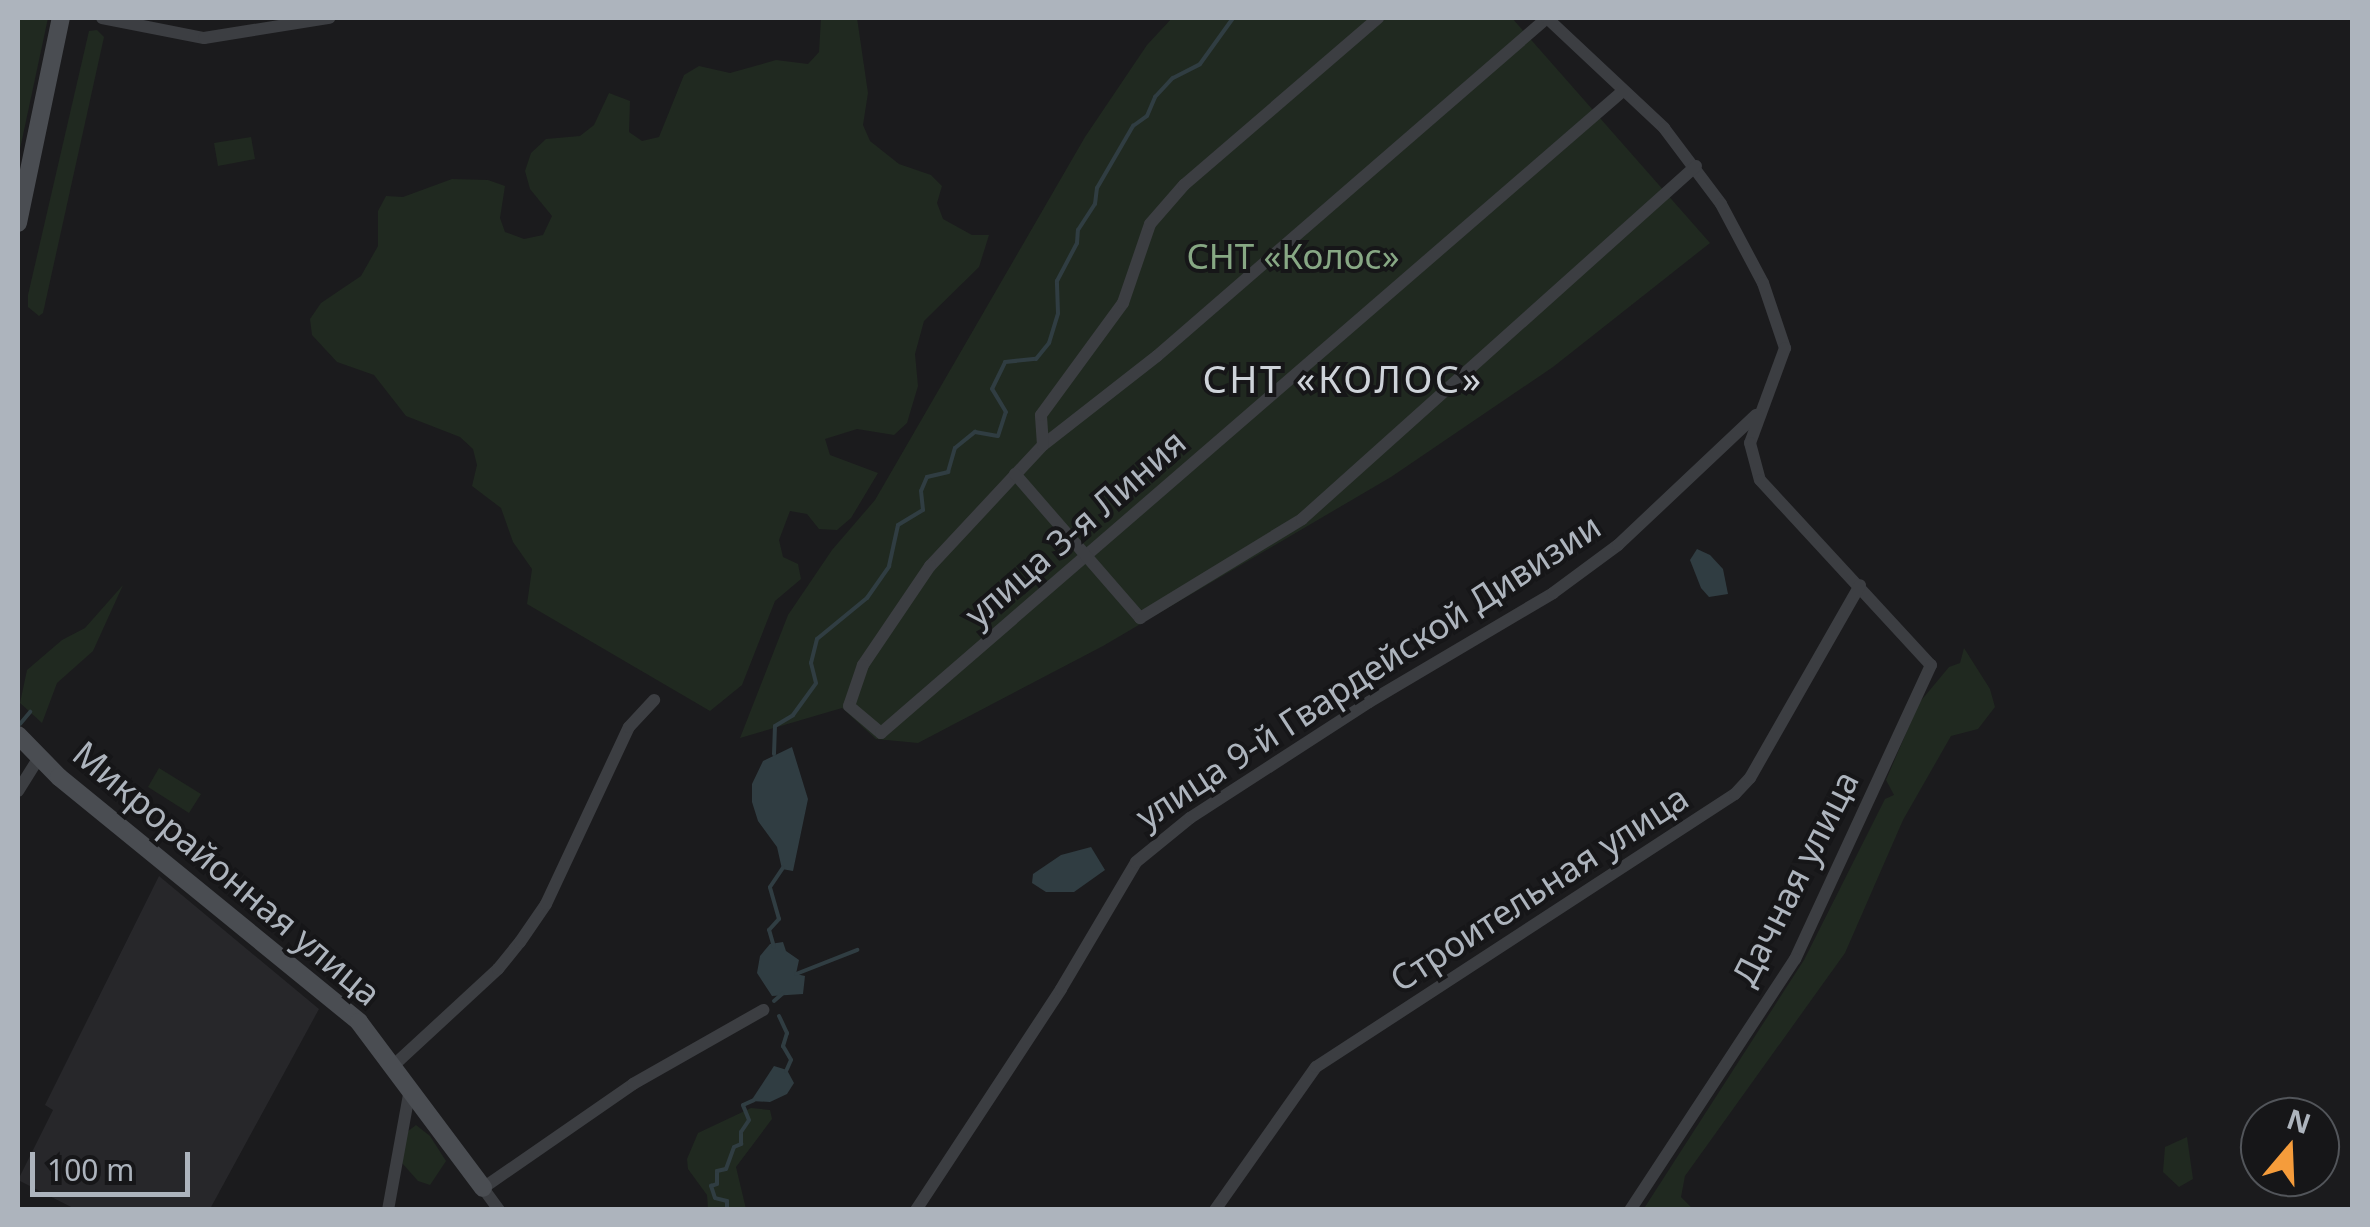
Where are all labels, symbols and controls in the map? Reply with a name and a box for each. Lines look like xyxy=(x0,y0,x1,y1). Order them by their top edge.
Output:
park label: СНТ «Колос» xyxy=(1186,235,1400,277)
district label: СНТ «КОЛОС» xyxy=(1202,356,1484,402)
street label: улица 3-я Линия xyxy=(956,421,1194,635)
street label: улица 9-й Гвардейской Дивизии xyxy=(1128,505,1608,837)
street label: Микрорайонная улица xyxy=(65,732,389,1014)
street label: Дачная улица xyxy=(1723,764,1867,992)
street label: Строительная улица xyxy=(1382,776,1696,1000)
north arrow xyxy=(2240,1097,2340,1197)
text: N xyxy=(2282,1099,2316,1142)
scale bar xyxy=(35,1132,195,1194)
text: 100 m xyxy=(47,1149,134,1190)

